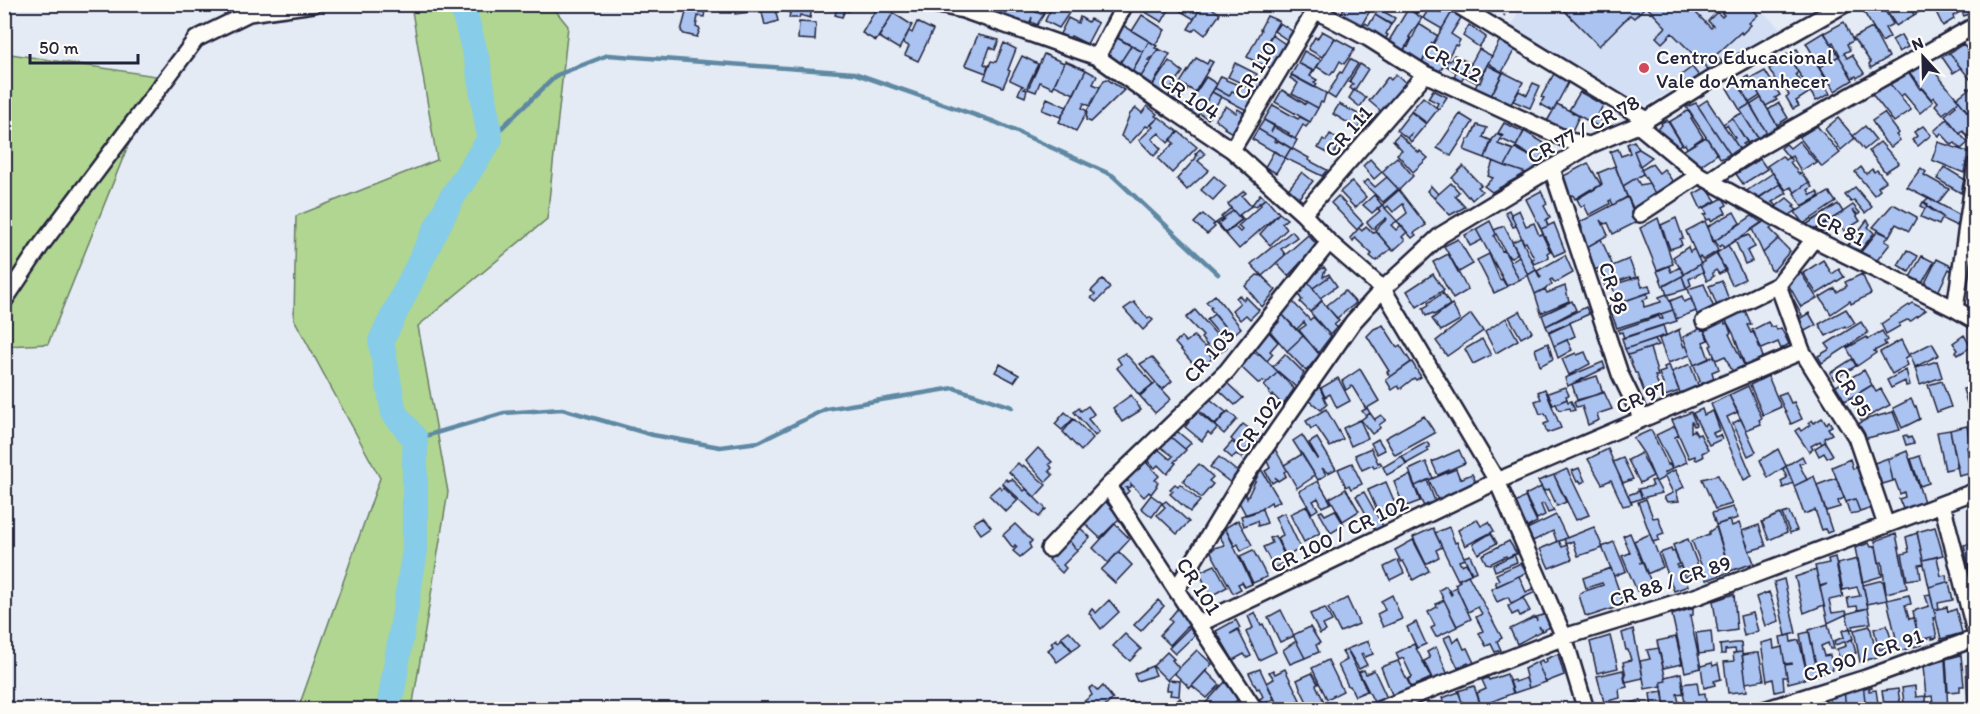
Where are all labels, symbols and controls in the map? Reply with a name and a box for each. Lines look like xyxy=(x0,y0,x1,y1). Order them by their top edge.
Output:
scale bar xyxy=(30,27,138,65)
north arrow xyxy=(1893,27,1953,87)
text: N xyxy=(1909,33,1926,54)
street label: CR 110 xyxy=(1228,36,1282,104)
text: 50 m xyxy=(39,37,79,59)
street label: CR 112 xyxy=(1420,37,1486,87)
place label: Centro Educacional Vale do Amanhecer xyxy=(1656,44,1833,93)
marker: Centro Educacional Vale do Amanhecer xyxy=(1637,61,1651,75)
street label: CR 104 xyxy=(1155,67,1225,125)
street label: CR 77 / CR 78 xyxy=(1523,89,1643,169)
street label: CR 111 xyxy=(1319,100,1377,162)
street label: CR 81 xyxy=(1812,205,1870,251)
street label: CR 98 xyxy=(1593,259,1635,317)
street label: CR 103 xyxy=(1178,322,1240,388)
street label: CR 95 xyxy=(1828,363,1878,421)
street label: CR 97 xyxy=(1612,375,1670,419)
street label: CR 102 xyxy=(1228,390,1286,458)
street label: CR 100 / CR 102 xyxy=(1266,490,1412,578)
street label: CR 88 / CR 89 xyxy=(1606,550,1734,612)
street label: CR 101 xyxy=(1171,552,1227,620)
street label: CR 90 / CR 91 xyxy=(1800,623,1927,687)

